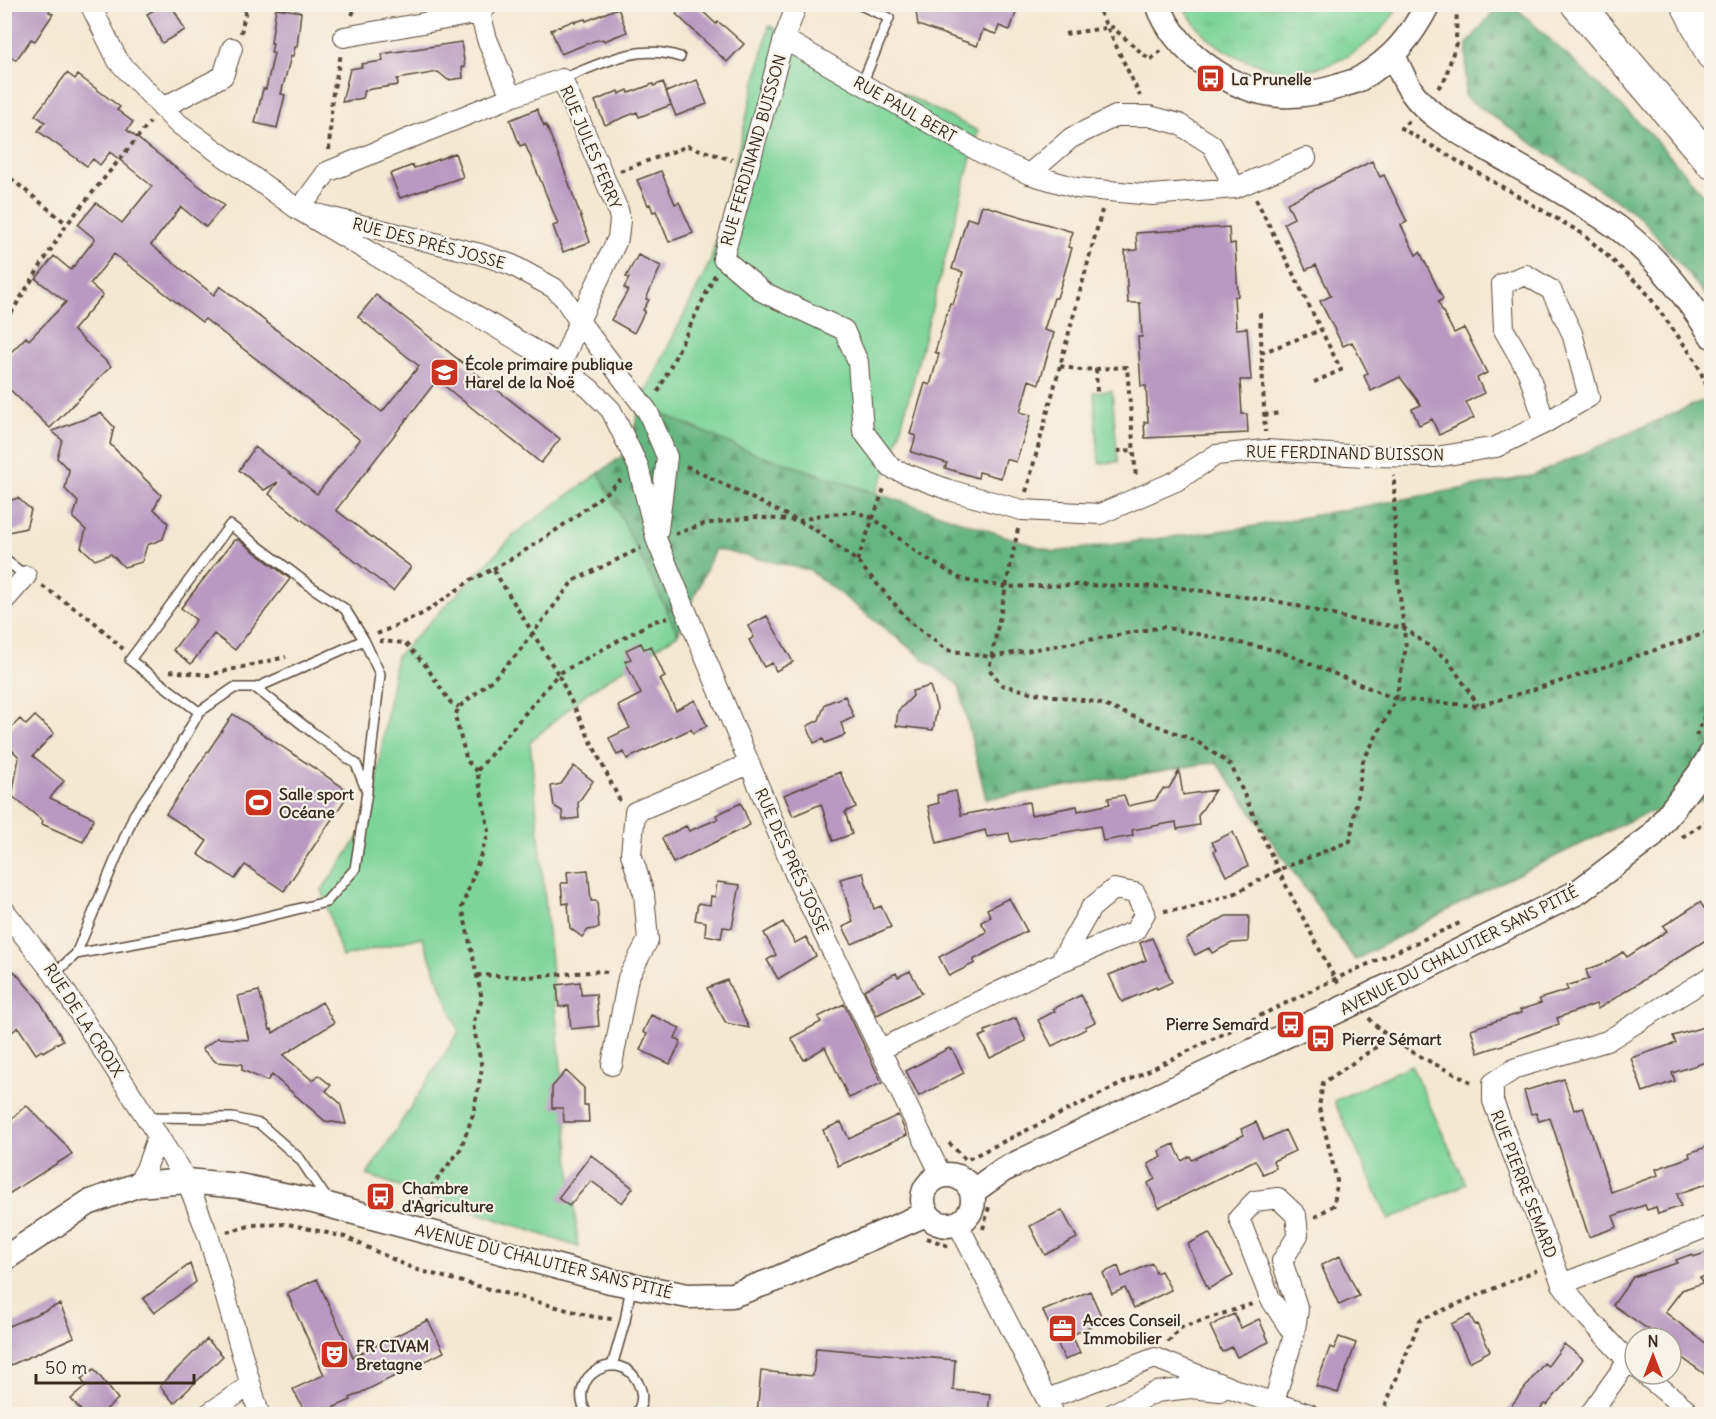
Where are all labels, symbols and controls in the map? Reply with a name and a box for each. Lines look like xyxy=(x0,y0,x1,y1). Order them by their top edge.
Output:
street label: RUE FERDINAND BUISSON xyxy=(716,52,790,248)
bus stop icon: La Prunelle xyxy=(1194,63,1226,95)
place label: La Prunelle xyxy=(1231,69,1312,89)
street label: RUE PAUL BERT xyxy=(850,72,960,146)
street label: RUE JULES FERRY xyxy=(556,82,626,212)
street label: RUE DES PRÉS JOSSE xyxy=(350,213,508,273)
place label: École primaire publique Harel de la Noë xyxy=(465,354,633,392)
school or university icon: École primaire publique Harel de la Noë xyxy=(428,357,460,389)
street label: RUE FERDINAND BUISSON xyxy=(1246,441,1444,465)
place label: Salle sport Océane xyxy=(279,784,355,822)
street label: RUE DES PRÉS JOSSE xyxy=(751,785,833,937)
sports icon: Salle sport Océane xyxy=(242,787,274,819)
street label: AVENUE DU CHALUTIER SANS PITIÉ xyxy=(1337,881,1581,1019)
street label: RUE DE LA CROIX xyxy=(40,959,128,1081)
bus stop icon: Pierre Semard xyxy=(1274,1008,1306,1040)
place label: Pierre Semard xyxy=(1166,1014,1270,1034)
bus stop icon: Pierre Sémart xyxy=(1305,1023,1337,1055)
place label: Pierre Sémart xyxy=(1342,1029,1442,1049)
street label: RUE PIERRE SEMARD xyxy=(1487,1107,1561,1261)
place label: Chambre d'Agriculture xyxy=(402,1178,494,1217)
bus stop icon: Chambre d'Agriculture xyxy=(365,1181,397,1213)
street label: AVENUE DU CHALUTIER SANS PITIÉ xyxy=(413,1219,675,1303)
place label: Acces Conseil Immobilier xyxy=(1083,1310,1181,1348)
office icon: Acces Conseil Immobilier xyxy=(1046,1313,1078,1345)
north arrow xyxy=(1623,1326,1683,1386)
text: N xyxy=(1647,1331,1659,1351)
place label: FR CIVAM Bretagne xyxy=(356,1336,429,1375)
theatre icon: FR CIVAM Bretagne xyxy=(319,1339,351,1371)
scale bar xyxy=(36,1347,194,1385)
text: 50 m xyxy=(45,1356,87,1379)

